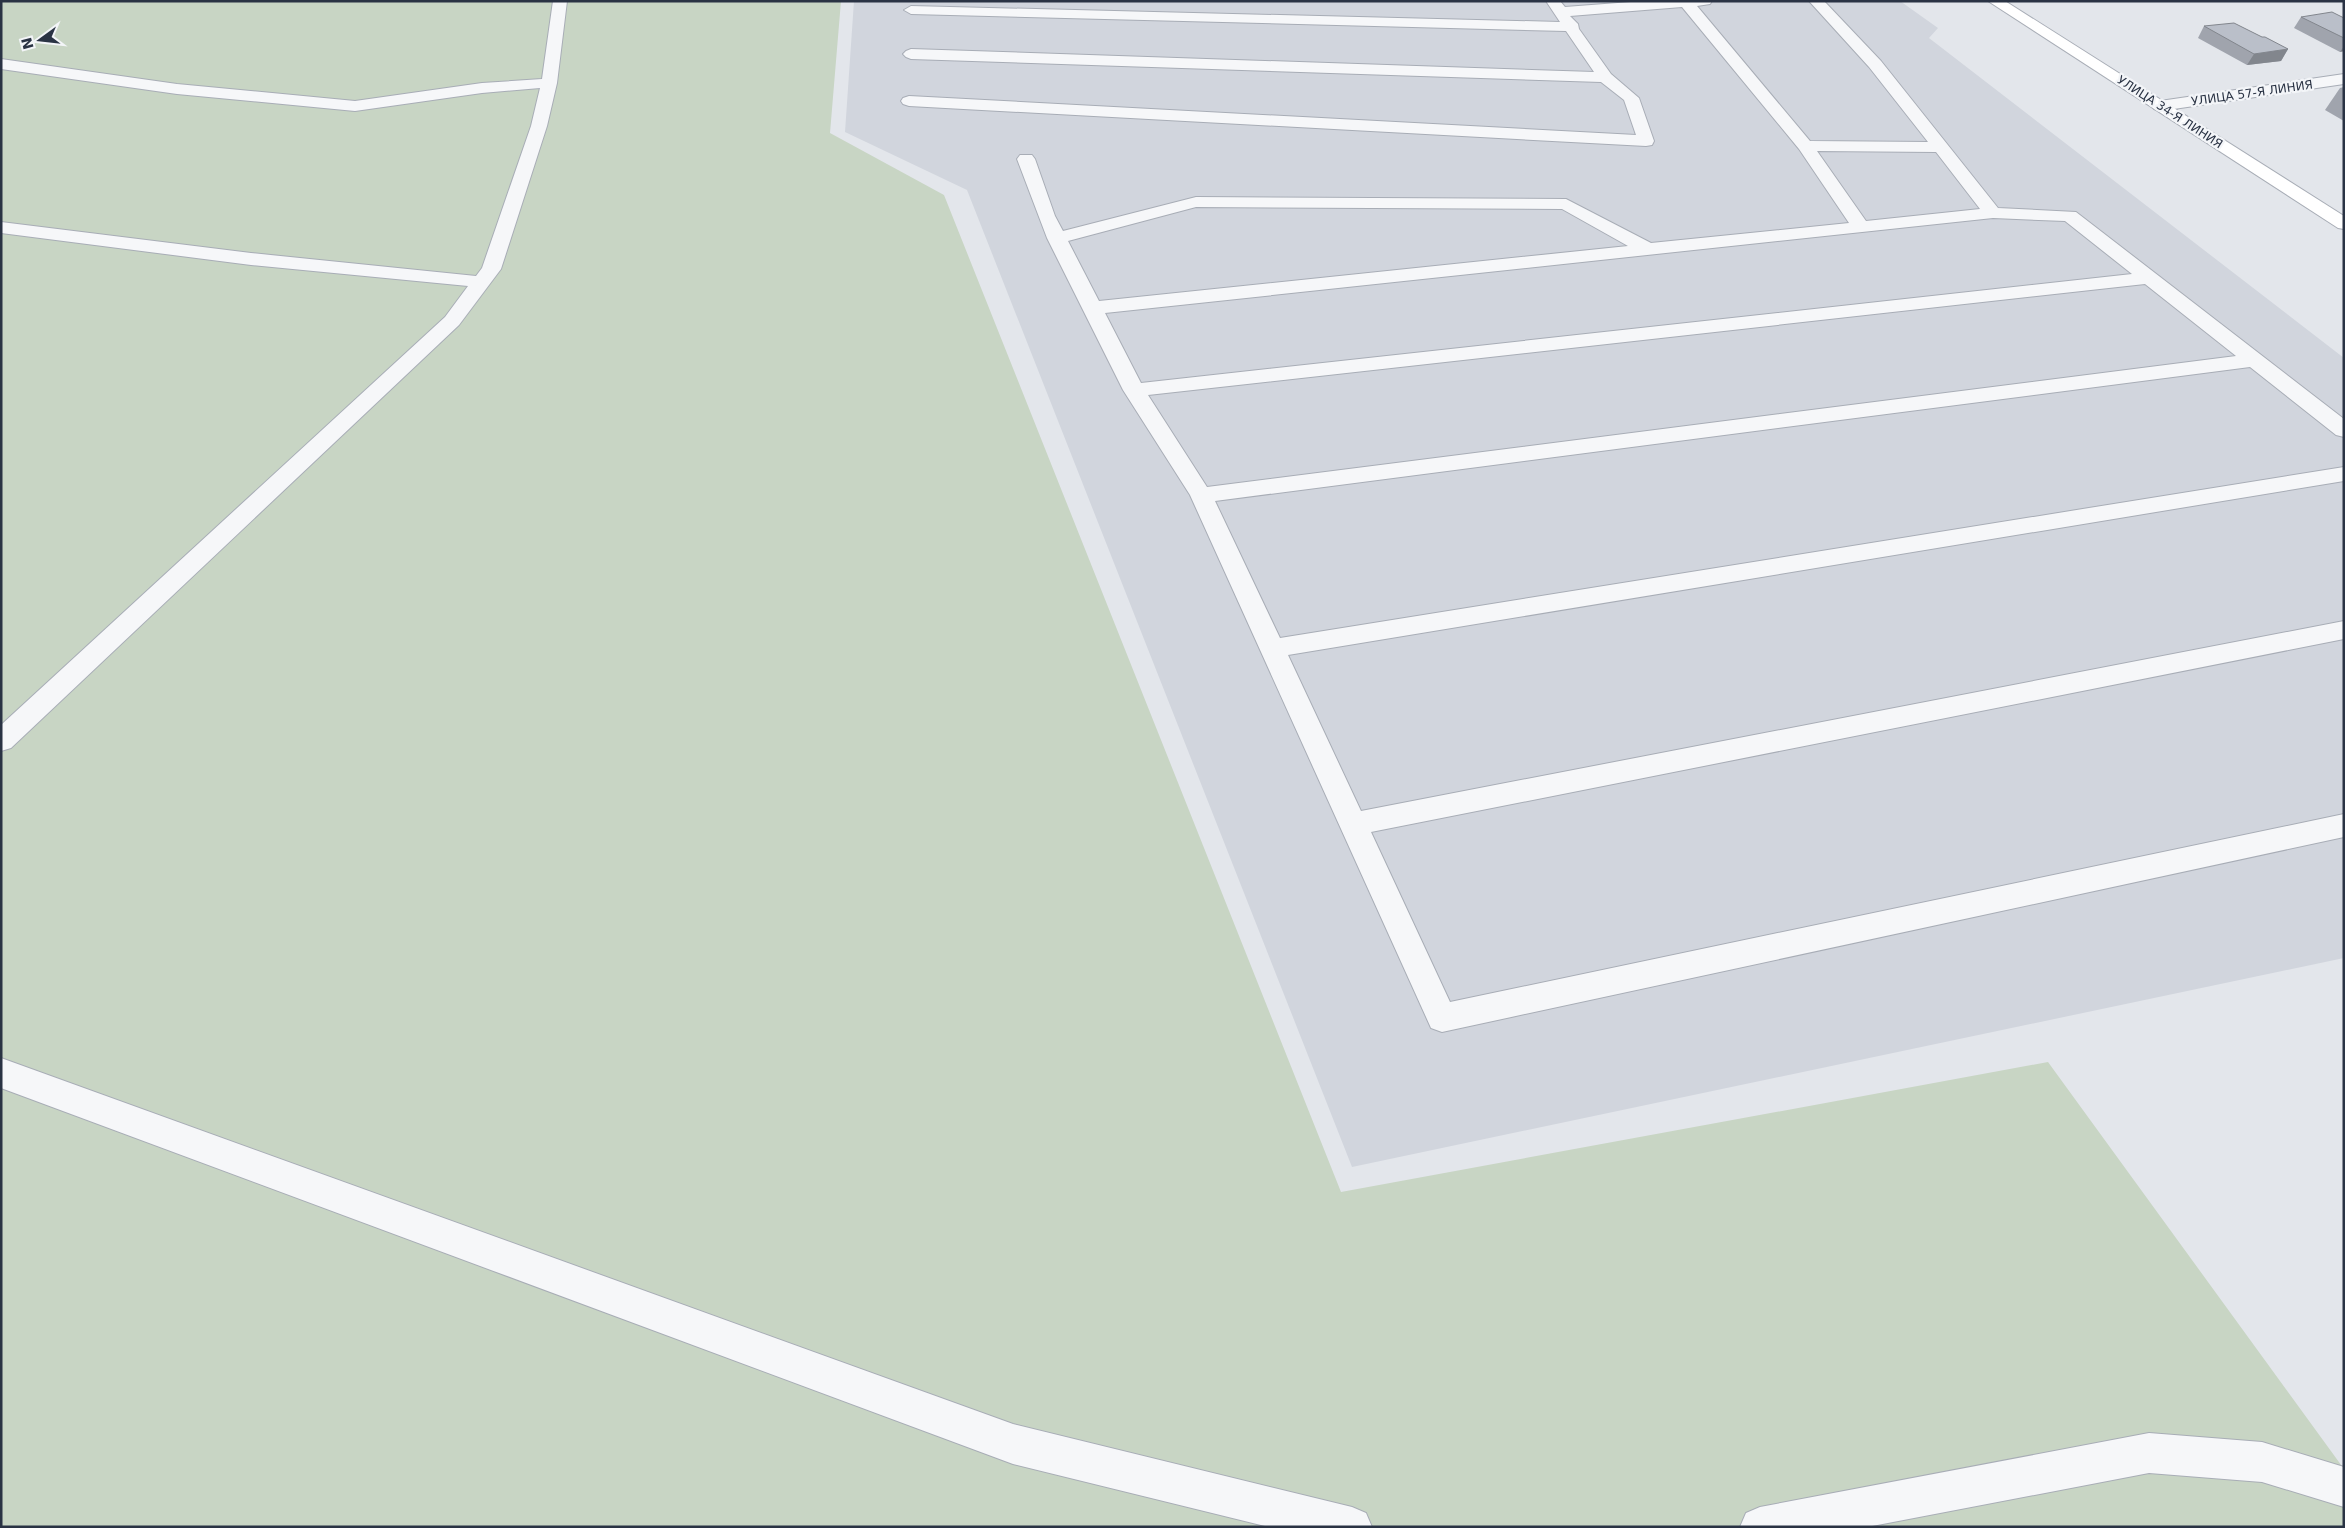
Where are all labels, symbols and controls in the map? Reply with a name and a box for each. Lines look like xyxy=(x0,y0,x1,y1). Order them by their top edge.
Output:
north arrow xyxy=(15,15,65,65)
text: N xyxy=(18,36,37,51)
street label: УЛИЦА 34-Я ЛИНИЯ xyxy=(2115,73,2225,151)
street label: УЛИЦА 57-Я ЛИНИЯ xyxy=(2190,78,2314,108)

